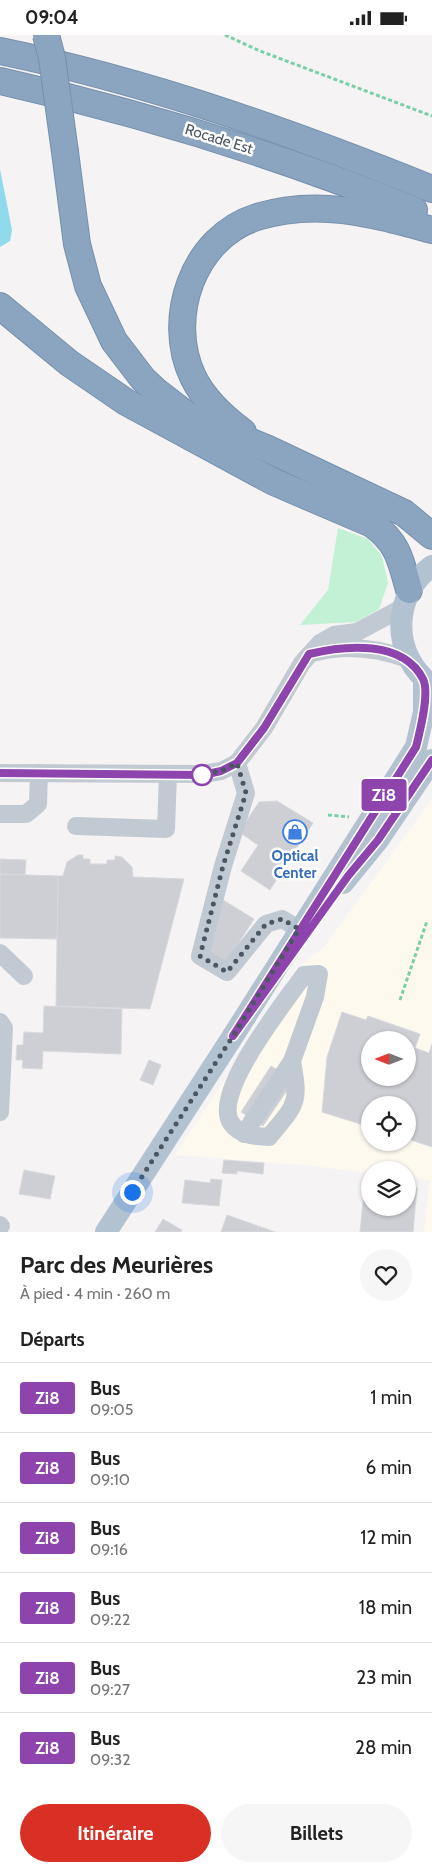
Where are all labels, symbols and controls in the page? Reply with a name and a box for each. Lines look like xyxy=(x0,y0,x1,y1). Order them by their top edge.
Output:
text: 09:04 xyxy=(25,6,79,29)
street label: Rocade Est xyxy=(183,120,255,158)
unlabelled marker xyxy=(191,764,213,786)
line badge: Zi8 xyxy=(355,779,413,811)
text: Zi8 xyxy=(372,784,396,806)
shop icon: Optical Center xyxy=(282,819,308,845)
place label: Optical Center xyxy=(272,847,318,882)
north arrow xyxy=(361,1031,416,1086)
map controls xyxy=(361,1031,416,1216)
button: locate xyxy=(361,1096,416,1151)
button: layers xyxy=(361,1161,416,1216)
your location xyxy=(120,1180,145,1205)
button: heart xyxy=(360,1249,412,1301)
text: Parc des Meurières xyxy=(20,1250,213,1279)
text: À pied · 4 min · 260 m xyxy=(20,1284,170,1303)
text: Départs xyxy=(20,1328,85,1351)
text: Bus xyxy=(90,1377,120,1400)
text: 1 min xyxy=(370,1386,412,1409)
text: Zi8 xyxy=(35,1387,60,1409)
text: 09:05 xyxy=(90,1400,133,1419)
text: Bus xyxy=(90,1447,120,1470)
text: 6 min xyxy=(366,1456,412,1479)
text: Zi8 xyxy=(35,1457,60,1479)
text: 09:10 xyxy=(90,1470,130,1489)
text: Bus xyxy=(90,1517,120,1540)
text: 12 min xyxy=(360,1526,412,1549)
text: Zi8 xyxy=(35,1527,60,1549)
text: 09:16 xyxy=(90,1540,128,1559)
text: Bus xyxy=(90,1587,120,1610)
text: 18 min xyxy=(359,1596,412,1619)
text: Zi8 xyxy=(35,1597,60,1619)
text: 09:22 xyxy=(90,1610,130,1629)
text: Bus xyxy=(90,1657,120,1680)
text: 23 min xyxy=(356,1666,412,1689)
text: Zi8 xyxy=(35,1667,60,1689)
text: 09:27 xyxy=(90,1680,130,1699)
text: Bus xyxy=(90,1727,120,1750)
text: 28 min xyxy=(355,1736,412,1759)
text: Zi8 xyxy=(35,1737,60,1759)
text: 09:32 xyxy=(90,1750,131,1769)
button: Itinéraire xyxy=(20,1804,211,1862)
button: Billets xyxy=(221,1804,412,1862)

